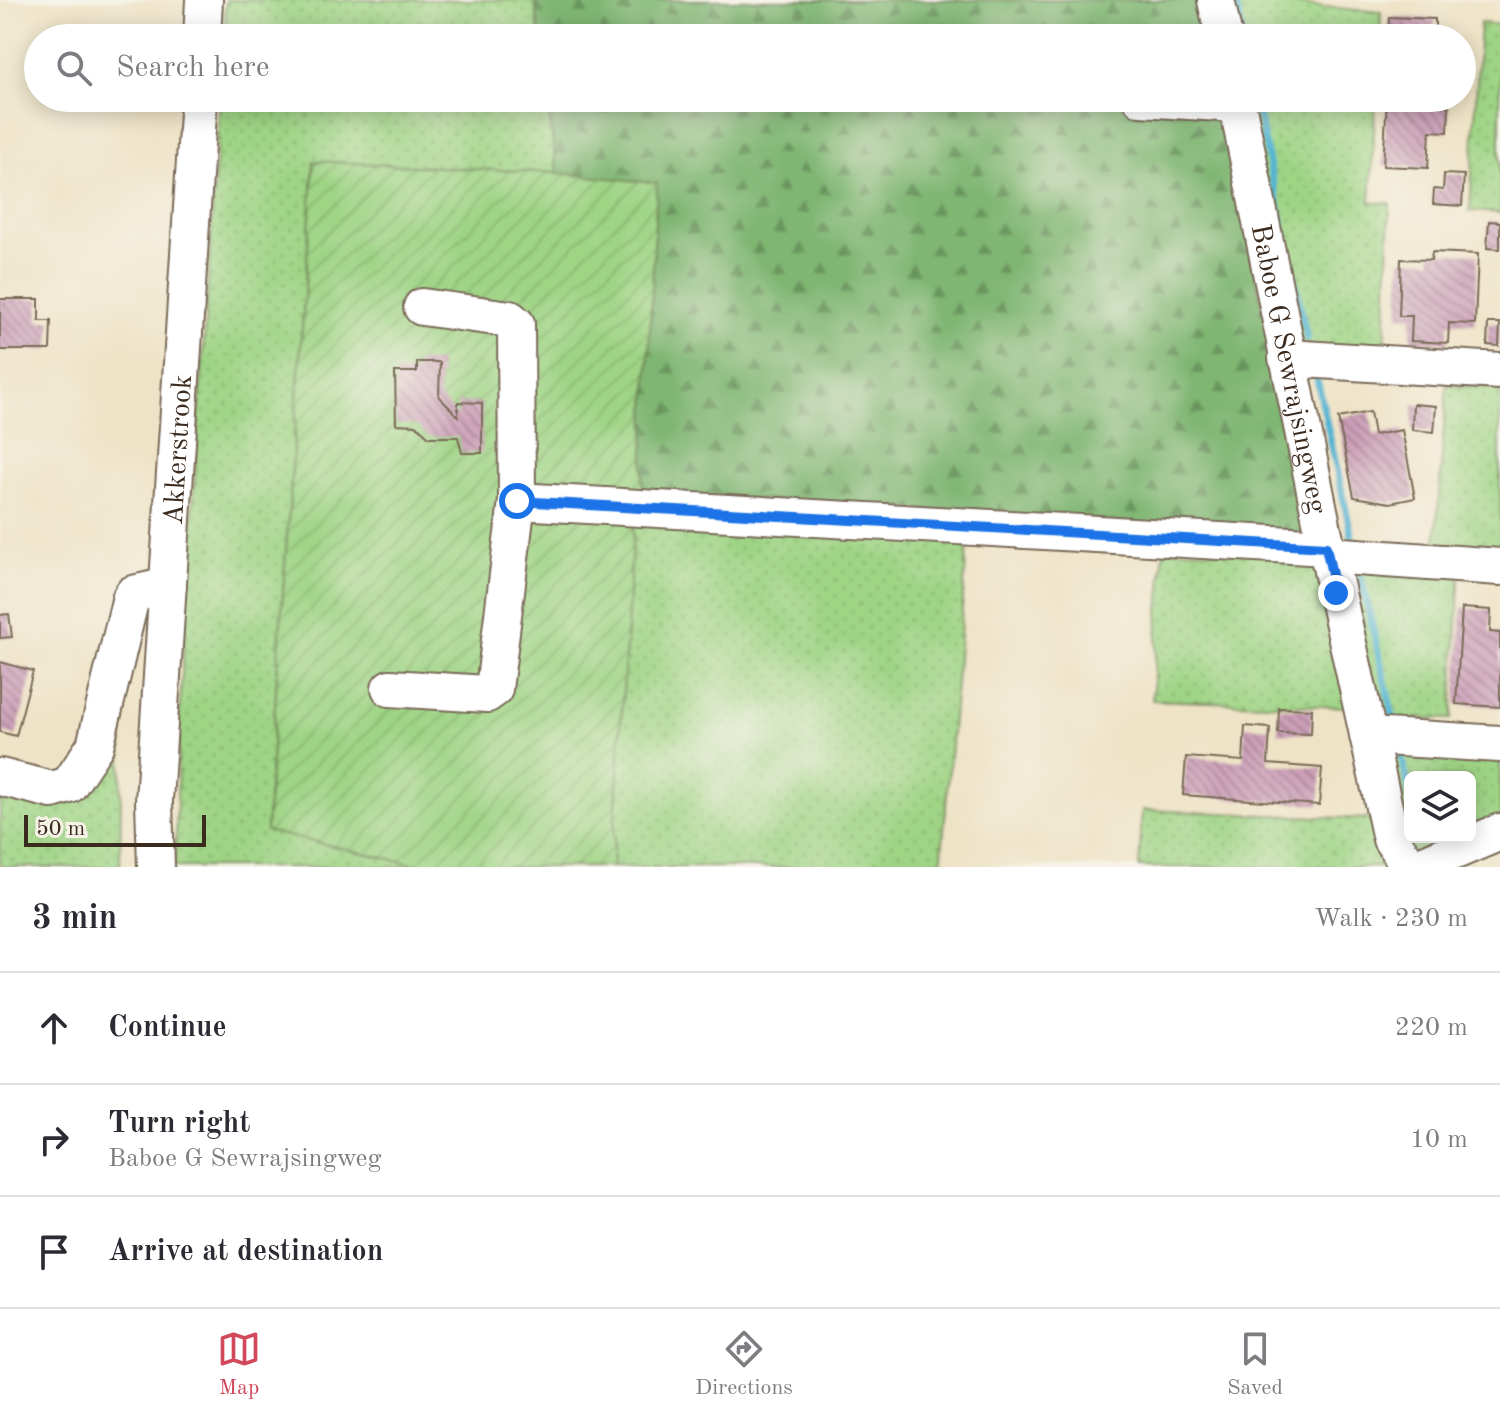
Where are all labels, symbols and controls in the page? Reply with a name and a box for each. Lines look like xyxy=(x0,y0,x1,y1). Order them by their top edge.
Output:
search box xyxy=(24,24,1476,112)
icon: search xyxy=(52,46,96,90)
text: Search here xyxy=(116,53,270,83)
street label: Baboe G Sewrajsingweg xyxy=(1245,222,1330,516)
street label: Akkerstrook xyxy=(161,374,198,526)
route start xyxy=(499,483,535,519)
route end xyxy=(1318,575,1354,611)
map controls xyxy=(1404,771,1476,843)
button: layers xyxy=(1404,771,1476,843)
scale bar xyxy=(24,811,206,847)
text: 50 m xyxy=(36,818,85,840)
text: 3 min xyxy=(32,902,117,936)
text: Walk · 230 m xyxy=(1314,906,1468,932)
icon: ahead xyxy=(32,1006,76,1050)
text: Continue xyxy=(108,1013,227,1043)
text: 220 m xyxy=(1395,1015,1468,1041)
text: Turn right xyxy=(108,1109,250,1139)
icon: right xyxy=(32,1118,76,1162)
text: 10 m xyxy=(1410,1127,1468,1153)
text: Baboe G Sewrajsingweg xyxy=(108,1146,382,1172)
icon: arrive xyxy=(32,1230,76,1274)
text: Arrive at destination xyxy=(108,1237,383,1267)
tab: Map xyxy=(217,1327,261,1402)
tab: Directions xyxy=(695,1327,793,1402)
tab: Saved xyxy=(1227,1327,1283,1402)

